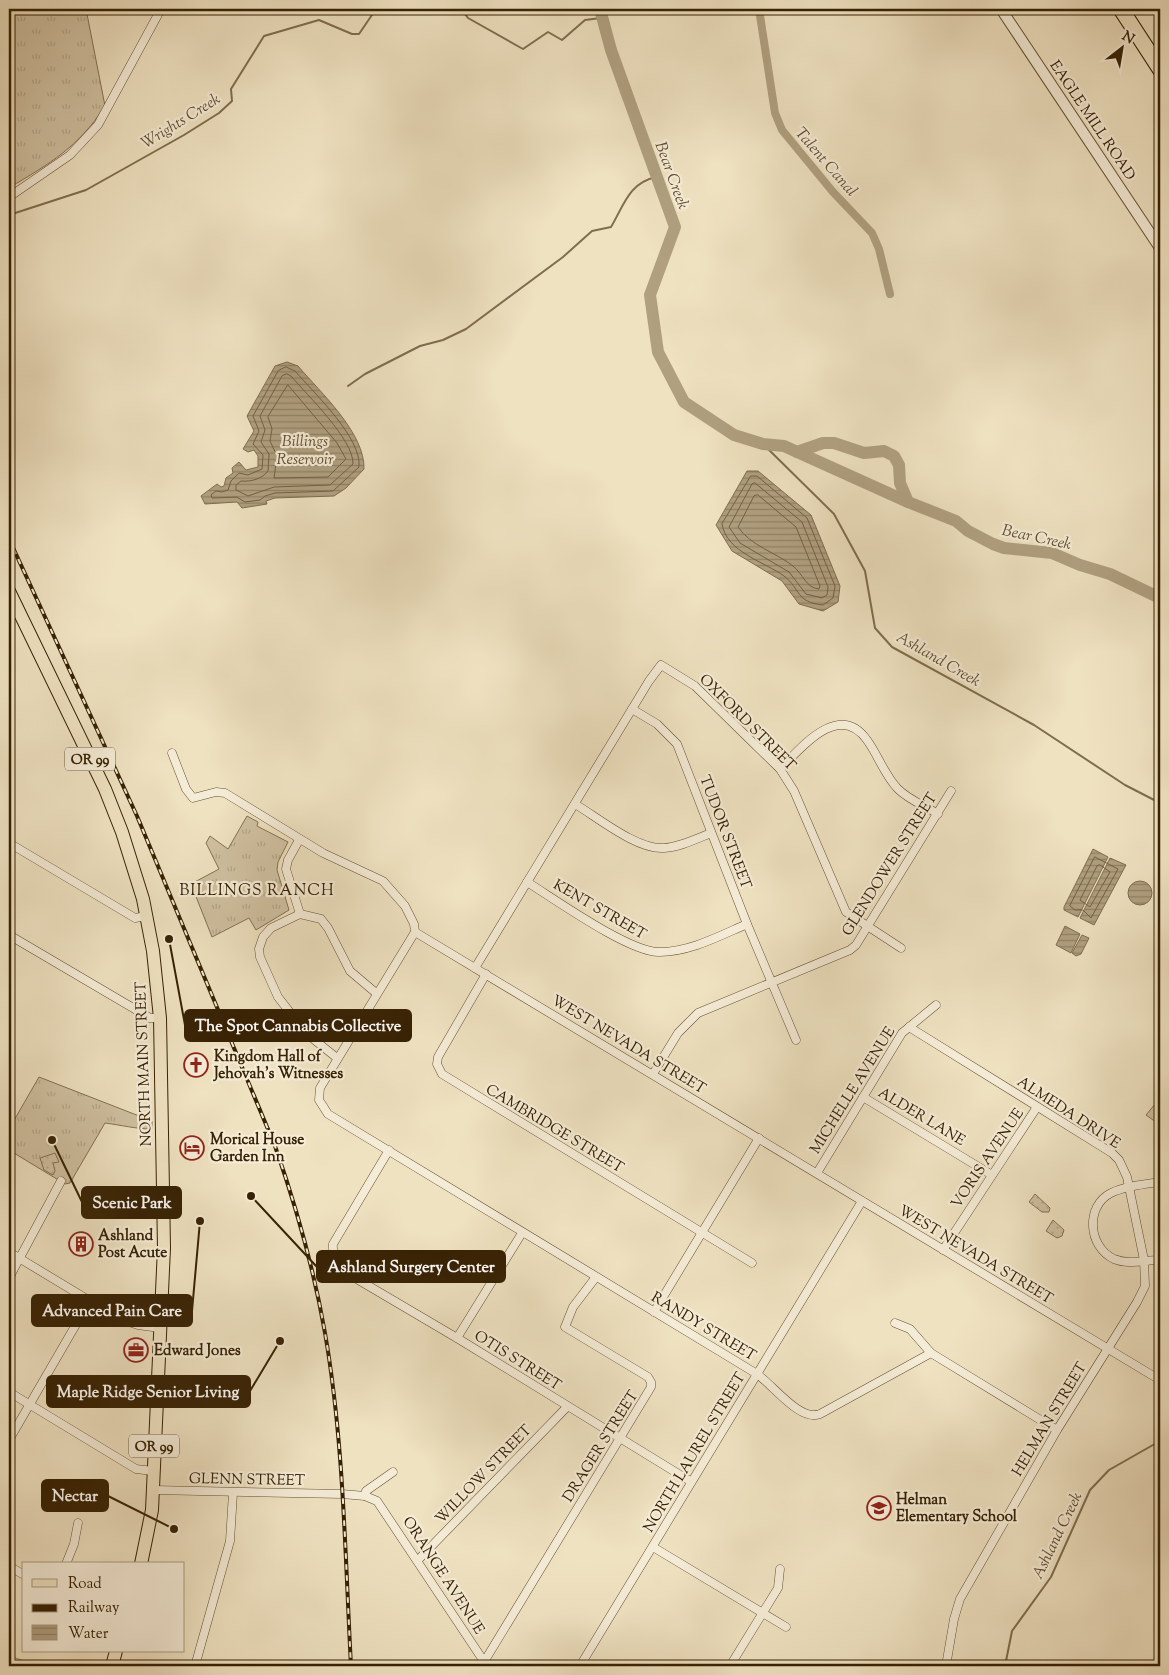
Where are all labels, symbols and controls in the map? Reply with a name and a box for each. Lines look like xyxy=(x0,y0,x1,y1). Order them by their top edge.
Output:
north arrow xyxy=(1096,22,1146,72)
text: N xyxy=(1118,27,1138,50)
street label: EAGLE MILL ROAD xyxy=(1044,57,1140,185)
water label: Wrights Creek xyxy=(137,89,225,156)
water label: Talent Canal xyxy=(788,123,862,202)
water label: Bear Creek xyxy=(648,139,693,213)
water label: Billings Reservoir xyxy=(276,431,334,472)
water label: Bear Creek xyxy=(1000,520,1073,557)
water label: Ashland Creek xyxy=(891,627,984,694)
street label: OXFORD STREET xyxy=(694,670,800,777)
road number: OR 99 xyxy=(65,748,115,771)
street label: TUDOR STREET xyxy=(693,773,756,893)
street label: GLENDOWER STREET xyxy=(838,789,943,940)
street label: KENT STREET xyxy=(549,875,650,946)
district label: BILLINGS RANCH xyxy=(179,880,335,903)
street label: NORTH MAIN STREET xyxy=(131,981,158,1147)
street label: WEST NEVADA STREET xyxy=(547,991,710,1100)
callout: The Spot Cannabis Collective xyxy=(185,1010,411,1041)
text: The Spot Cannabis Collective xyxy=(195,1016,402,1039)
street label: MICHELLE AVENUE xyxy=(806,1023,901,1159)
place label: Kingdom Hall of Jehovah's Witnesses xyxy=(213,1047,343,1085)
church icon: Kingdom Hall of Jehovah's Witnesses xyxy=(183,1052,209,1078)
street label: ALMEDA DRIVE xyxy=(1012,1072,1124,1155)
street label: CAMBRIDGE STREET xyxy=(481,1080,628,1179)
street label: ALDER LANE xyxy=(874,1083,969,1152)
street label: VORIS AVENUE xyxy=(947,1105,1030,1213)
place label: Morical House Garden Inn xyxy=(210,1130,304,1168)
hotel icon: Morical House Garden Inn xyxy=(179,1135,205,1161)
callout: Scenic Park xyxy=(82,1187,181,1218)
text: Scenic Park xyxy=(92,1193,172,1216)
street label: WEST NEVADA STREET xyxy=(894,1201,1057,1310)
place label: Ashland Post Acute xyxy=(98,1226,167,1264)
building icon: Ashland Post Acute xyxy=(68,1231,94,1257)
callout: Ashland Surgery Center xyxy=(317,1251,505,1282)
text: Ashland Surgery Center xyxy=(327,1257,496,1280)
street label: RANDY STREET xyxy=(647,1288,760,1367)
callout: Advanced Pain Care xyxy=(32,1295,192,1326)
text: Advanced Pain Care xyxy=(42,1301,183,1324)
street label: OTIS STREET xyxy=(470,1326,565,1397)
office icon: Edward Jones xyxy=(123,1337,149,1363)
place label: Edward Jones xyxy=(154,1341,241,1362)
street label: HELMAN STREET xyxy=(1008,1358,1093,1481)
street label: NORTH LAUREL STREET xyxy=(639,1368,752,1537)
callout: Maple Ridge Senior Living xyxy=(47,1376,250,1407)
text: Maple Ridge Senior Living xyxy=(57,1382,239,1405)
street label: DRAGER STREET xyxy=(558,1386,644,1507)
street label: WILLOW STREET xyxy=(431,1420,537,1529)
road number: OR 99 xyxy=(129,1434,179,1458)
street label: GLENN STREET xyxy=(189,1469,306,1492)
callout: Nectar xyxy=(42,1480,108,1511)
text: Nectar xyxy=(52,1486,99,1509)
water label: Ashland Creek xyxy=(1027,1489,1089,1583)
place label: Helman Elementary School xyxy=(896,1490,1018,1528)
school or university icon: Helman Elementary School xyxy=(866,1495,892,1521)
street label: ORANGE AVENUE xyxy=(397,1513,489,1639)
legend xyxy=(22,1562,185,1652)
text: Road xyxy=(68,1574,102,1595)
text: Railway xyxy=(68,1598,120,1619)
text: Water xyxy=(68,1624,109,1645)

